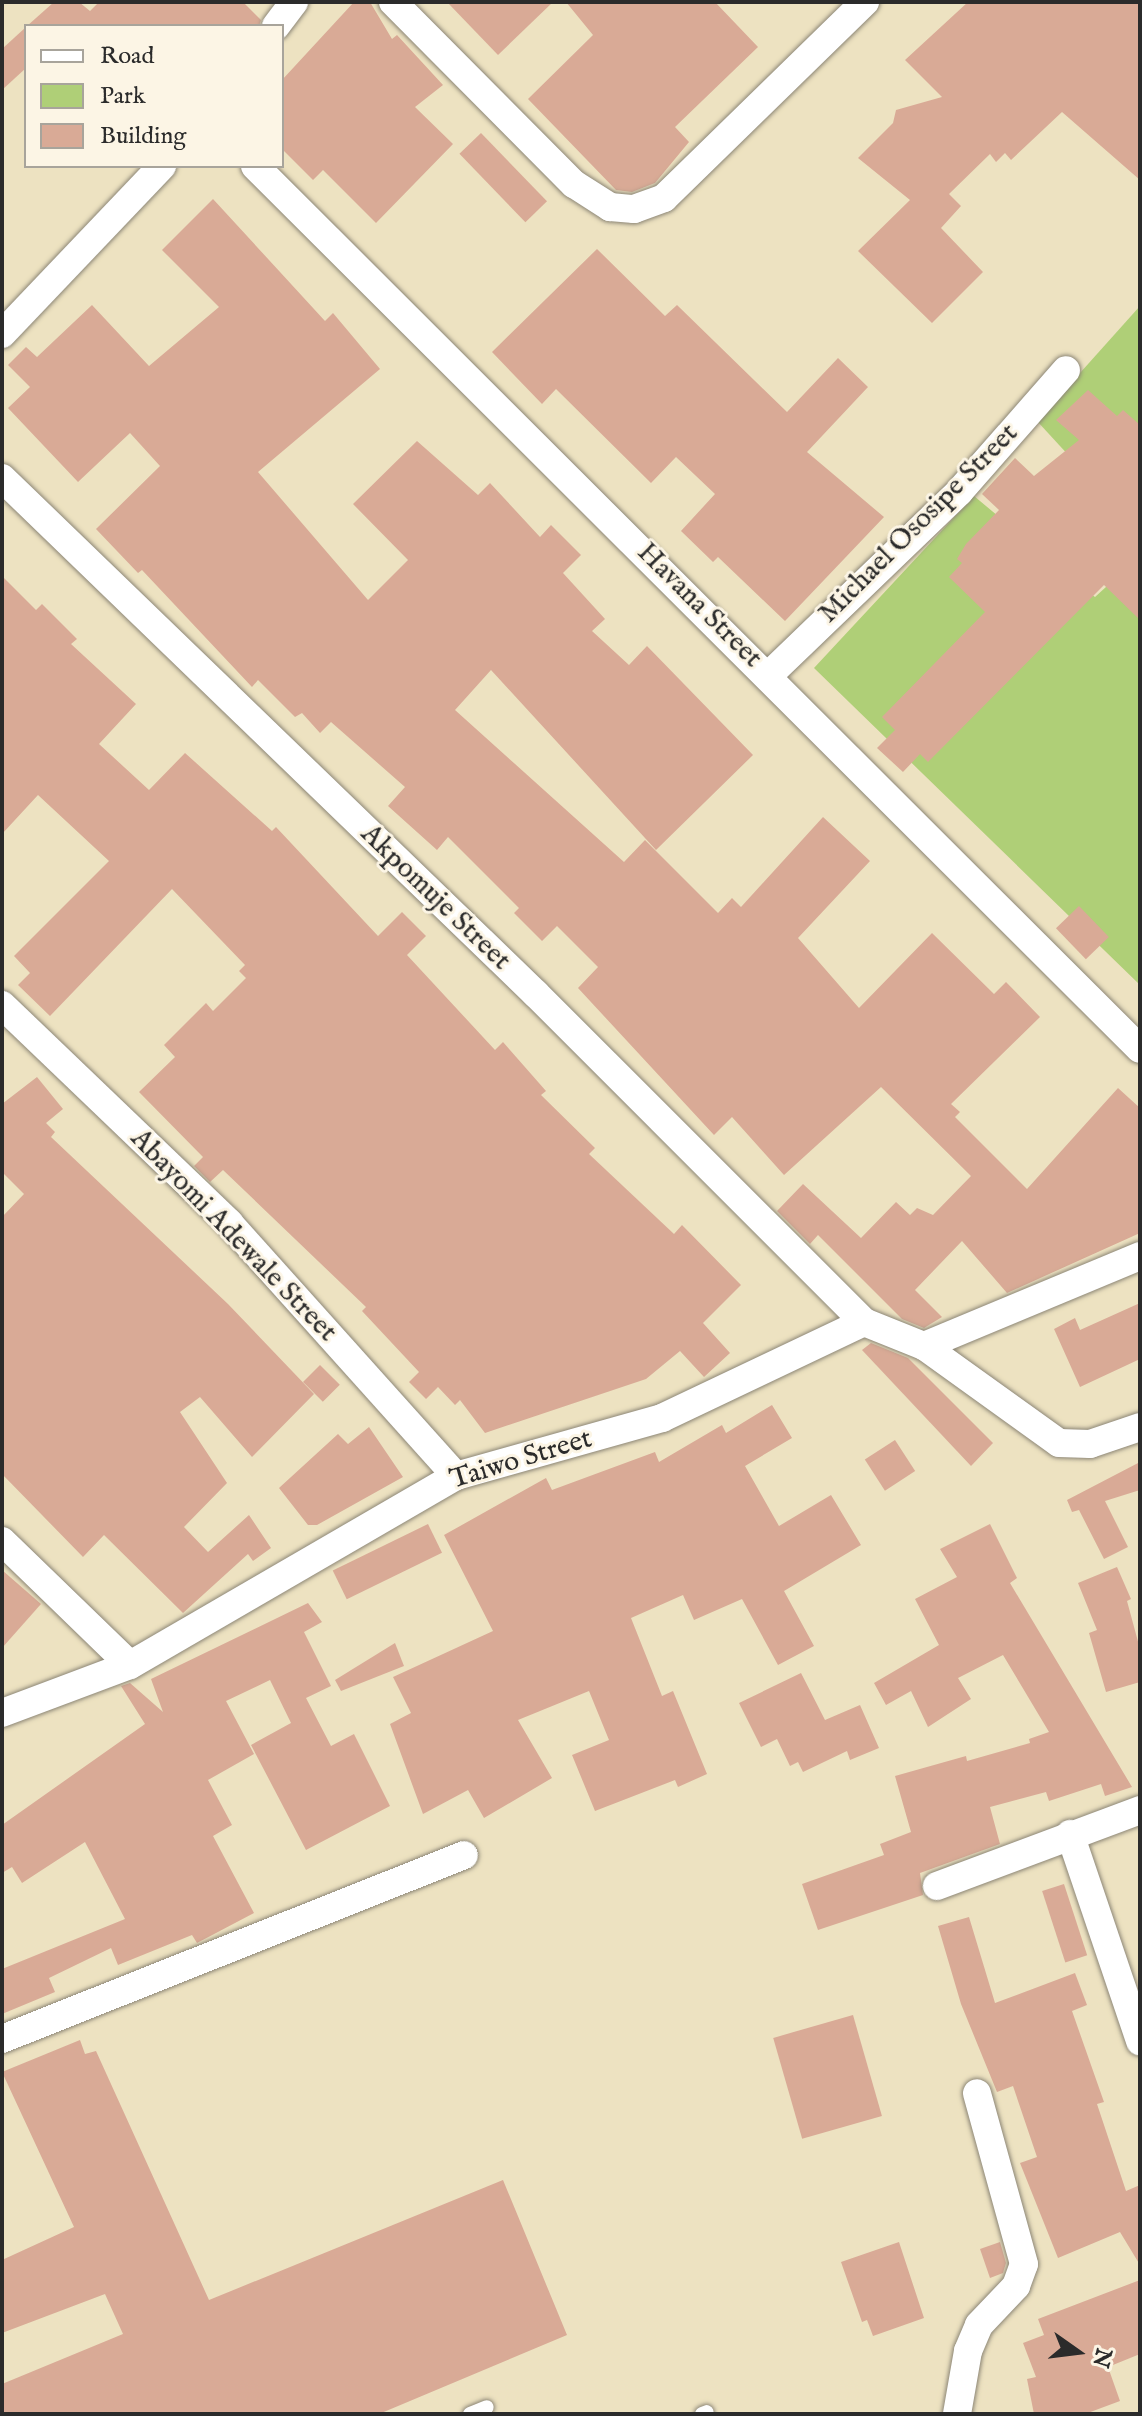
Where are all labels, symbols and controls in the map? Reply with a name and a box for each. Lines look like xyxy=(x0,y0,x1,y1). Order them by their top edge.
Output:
legend xyxy=(24,24,284,168)
text: Road xyxy=(100,41,154,72)
text: Park xyxy=(100,81,146,112)
text: Building xyxy=(100,121,186,152)
street label: Michael Ososipe Street xyxy=(812,417,1026,631)
street label: Havana Street xyxy=(630,537,768,675)
street label: Akpomuje Street xyxy=(353,818,517,978)
street label: Abayomi Adewale Street xyxy=(123,1123,343,1349)
street label: Taiwo Street xyxy=(446,1423,596,1497)
north arrow xyxy=(1038,2312,1118,2392)
text: N xyxy=(1085,2345,1117,2370)

